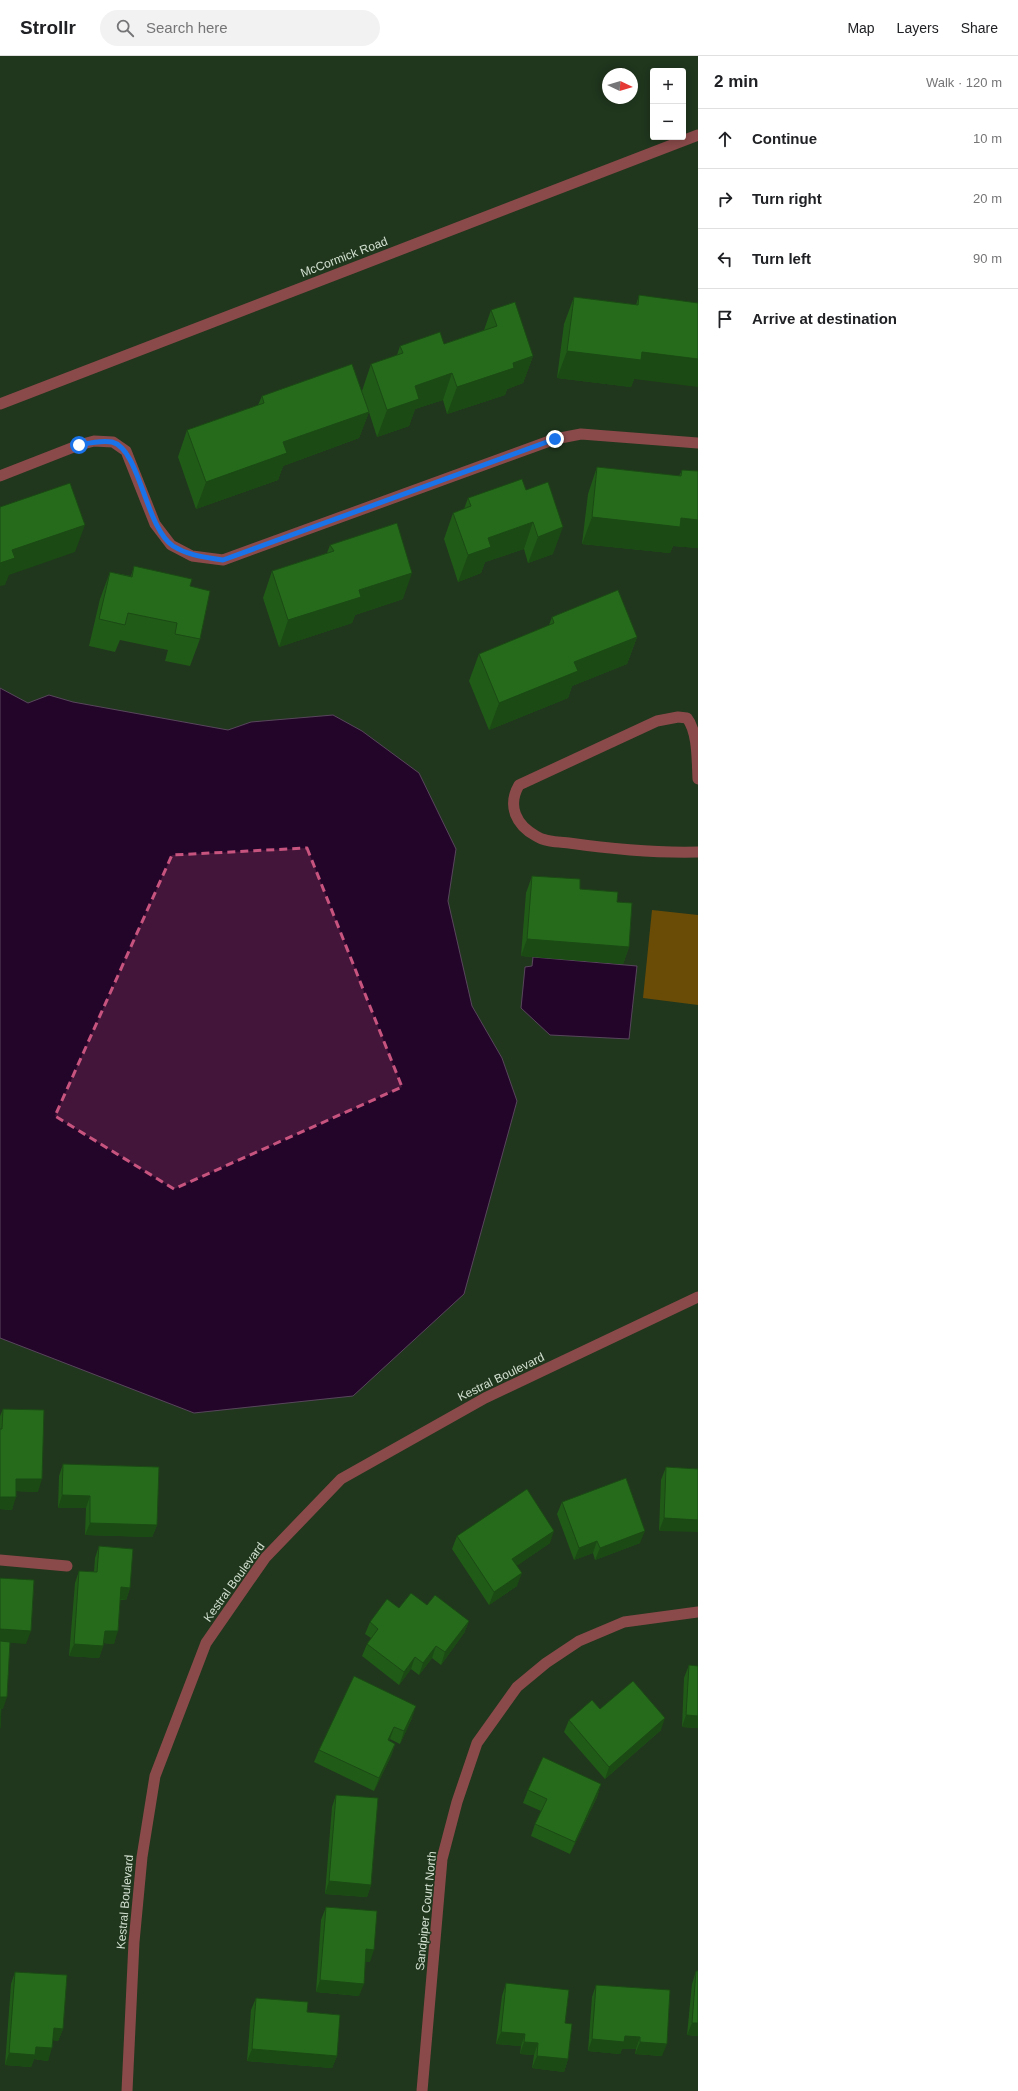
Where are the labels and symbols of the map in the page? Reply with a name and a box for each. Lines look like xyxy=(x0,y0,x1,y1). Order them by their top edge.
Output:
north arrow xyxy=(602,68,638,104)
street label: McCormick Road xyxy=(299,234,389,280)
route end xyxy=(546,430,564,448)
route start xyxy=(70,436,88,454)
street label: Kestral Boulevard xyxy=(455,1350,547,1404)
street label: Kestral Boulevard xyxy=(200,1540,268,1624)
street label: Sandpiper Court North xyxy=(413,1851,439,1971)
street label: Kestral Boulevard xyxy=(114,1854,136,1950)

